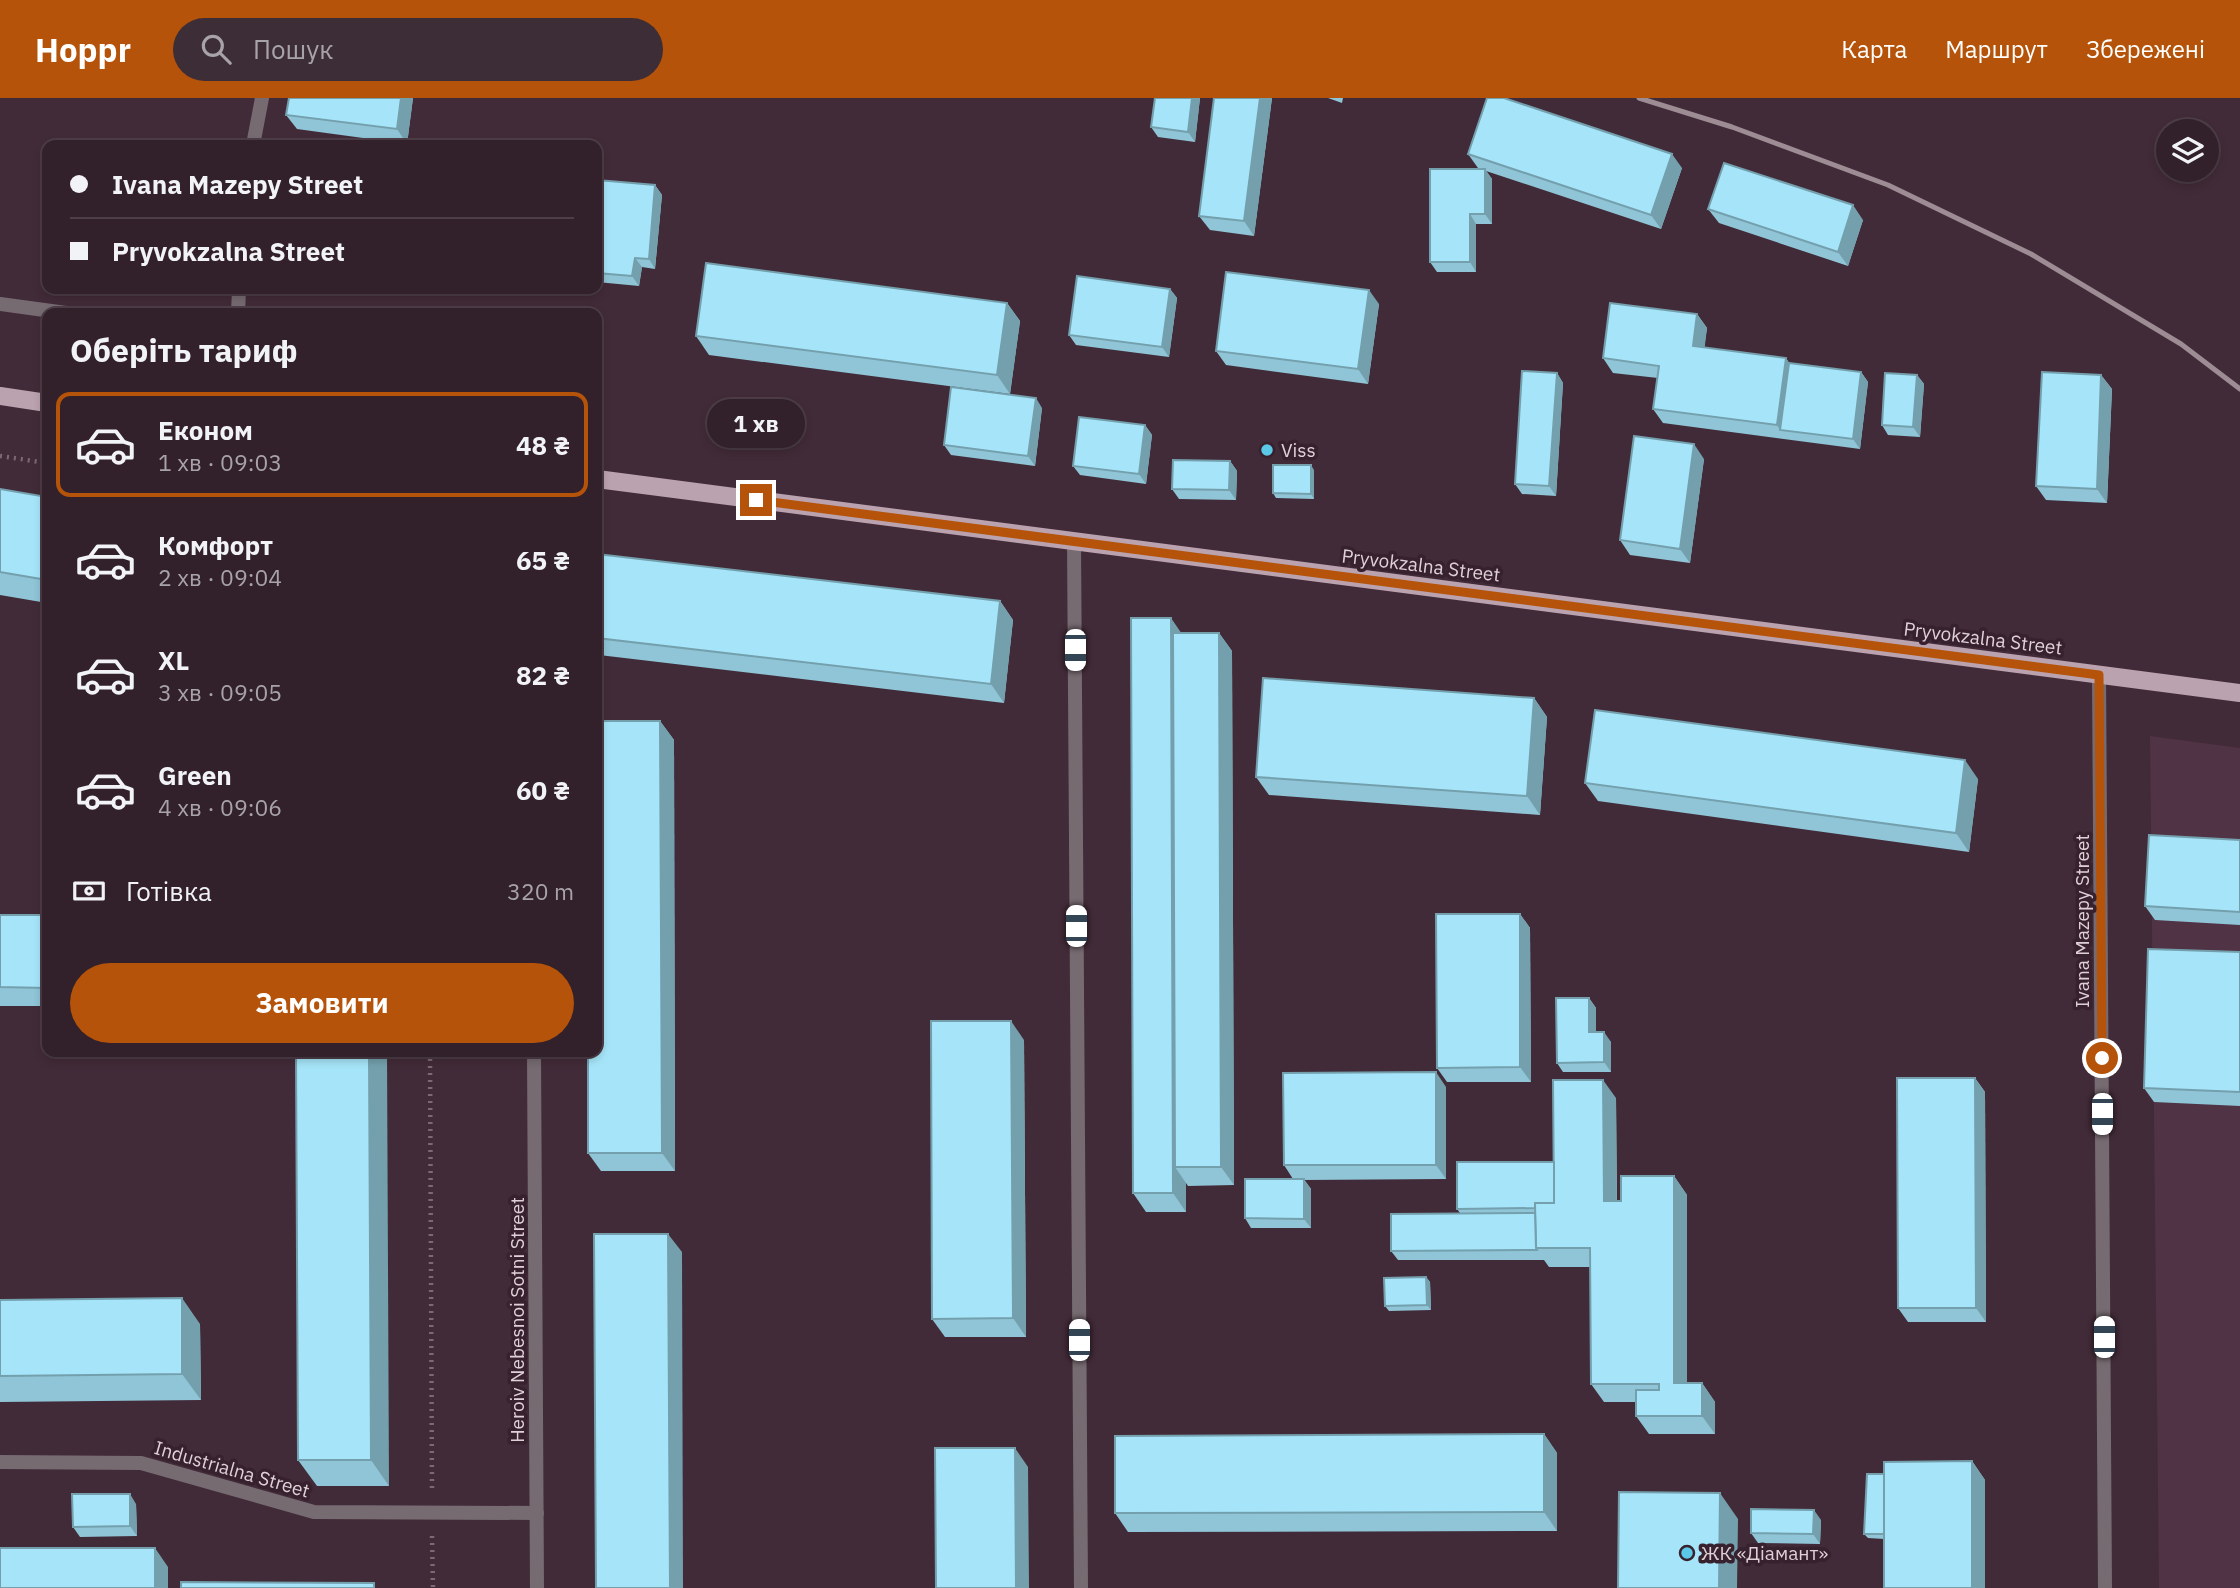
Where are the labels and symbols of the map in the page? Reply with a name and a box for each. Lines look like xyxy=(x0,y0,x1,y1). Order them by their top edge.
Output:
callout: 1 хв xyxy=(707,398,805,448)
place label: Viss xyxy=(1281,438,1316,462)
marker: Viss xyxy=(1259,442,1275,458)
route end xyxy=(740,484,772,516)
street label: Pryvokzalna Street xyxy=(1340,543,1502,587)
street label: Pryvokzalna Street xyxy=(1902,616,2064,660)
car xyxy=(1065,629,1086,671)
street label: Ivana Mazepy Street xyxy=(2070,834,2094,1008)
car xyxy=(1066,905,1087,947)
route start xyxy=(2086,1042,2118,1074)
car xyxy=(2092,1093,2113,1135)
street label: Heroiv Nebesnoi Sotni Street xyxy=(505,1197,529,1443)
car xyxy=(2094,1316,2115,1358)
car xyxy=(1069,1319,1090,1361)
street label: Industrialna Street xyxy=(152,1435,312,1503)
place label: ЖК «Діамант» xyxy=(1701,1541,1828,1565)
marker: ЖК «Діамант» xyxy=(1679,1545,1695,1561)

